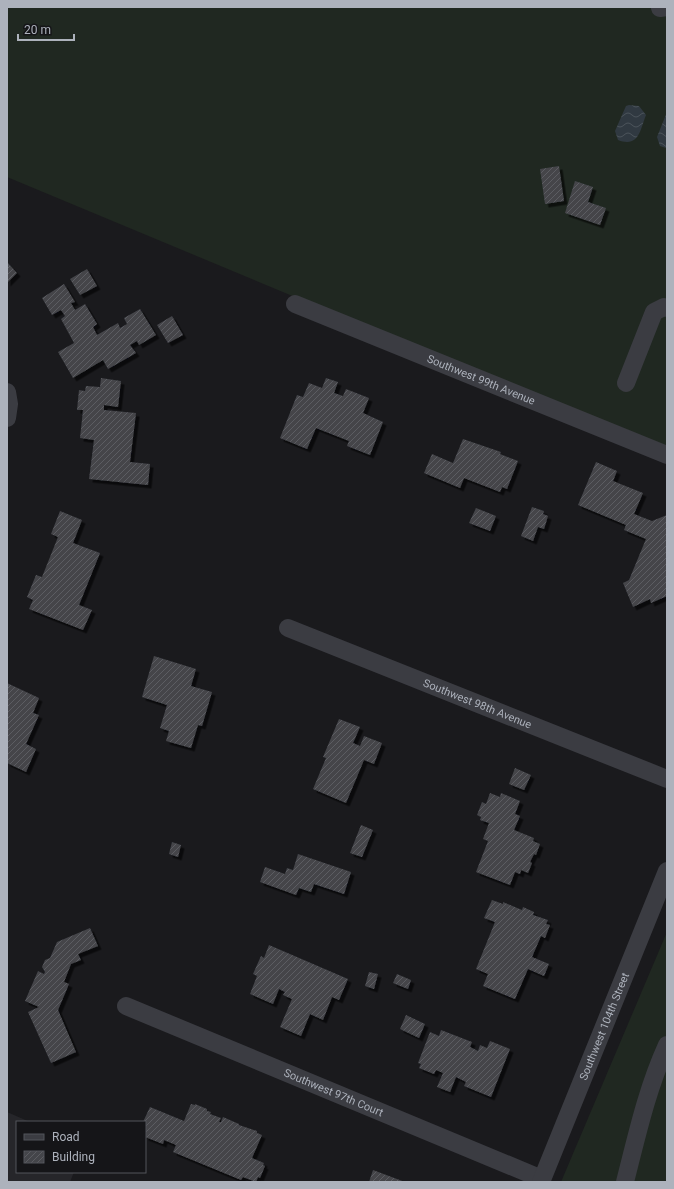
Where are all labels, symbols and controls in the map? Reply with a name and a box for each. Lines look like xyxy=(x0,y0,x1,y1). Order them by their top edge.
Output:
scale bar xyxy=(18,16,74,42)
text: 20 m xyxy=(24,23,51,37)
street label: Southwest 99th Avenue xyxy=(425,352,537,408)
street label: Southwest 98th Avenue xyxy=(421,677,534,731)
street label: Southwest 104th Street xyxy=(577,970,632,1082)
street label: Southwest 97th Court xyxy=(282,1066,386,1119)
legend xyxy=(16,1121,146,1173)
text: Road xyxy=(52,1130,80,1144)
text: Building xyxy=(52,1150,95,1164)

